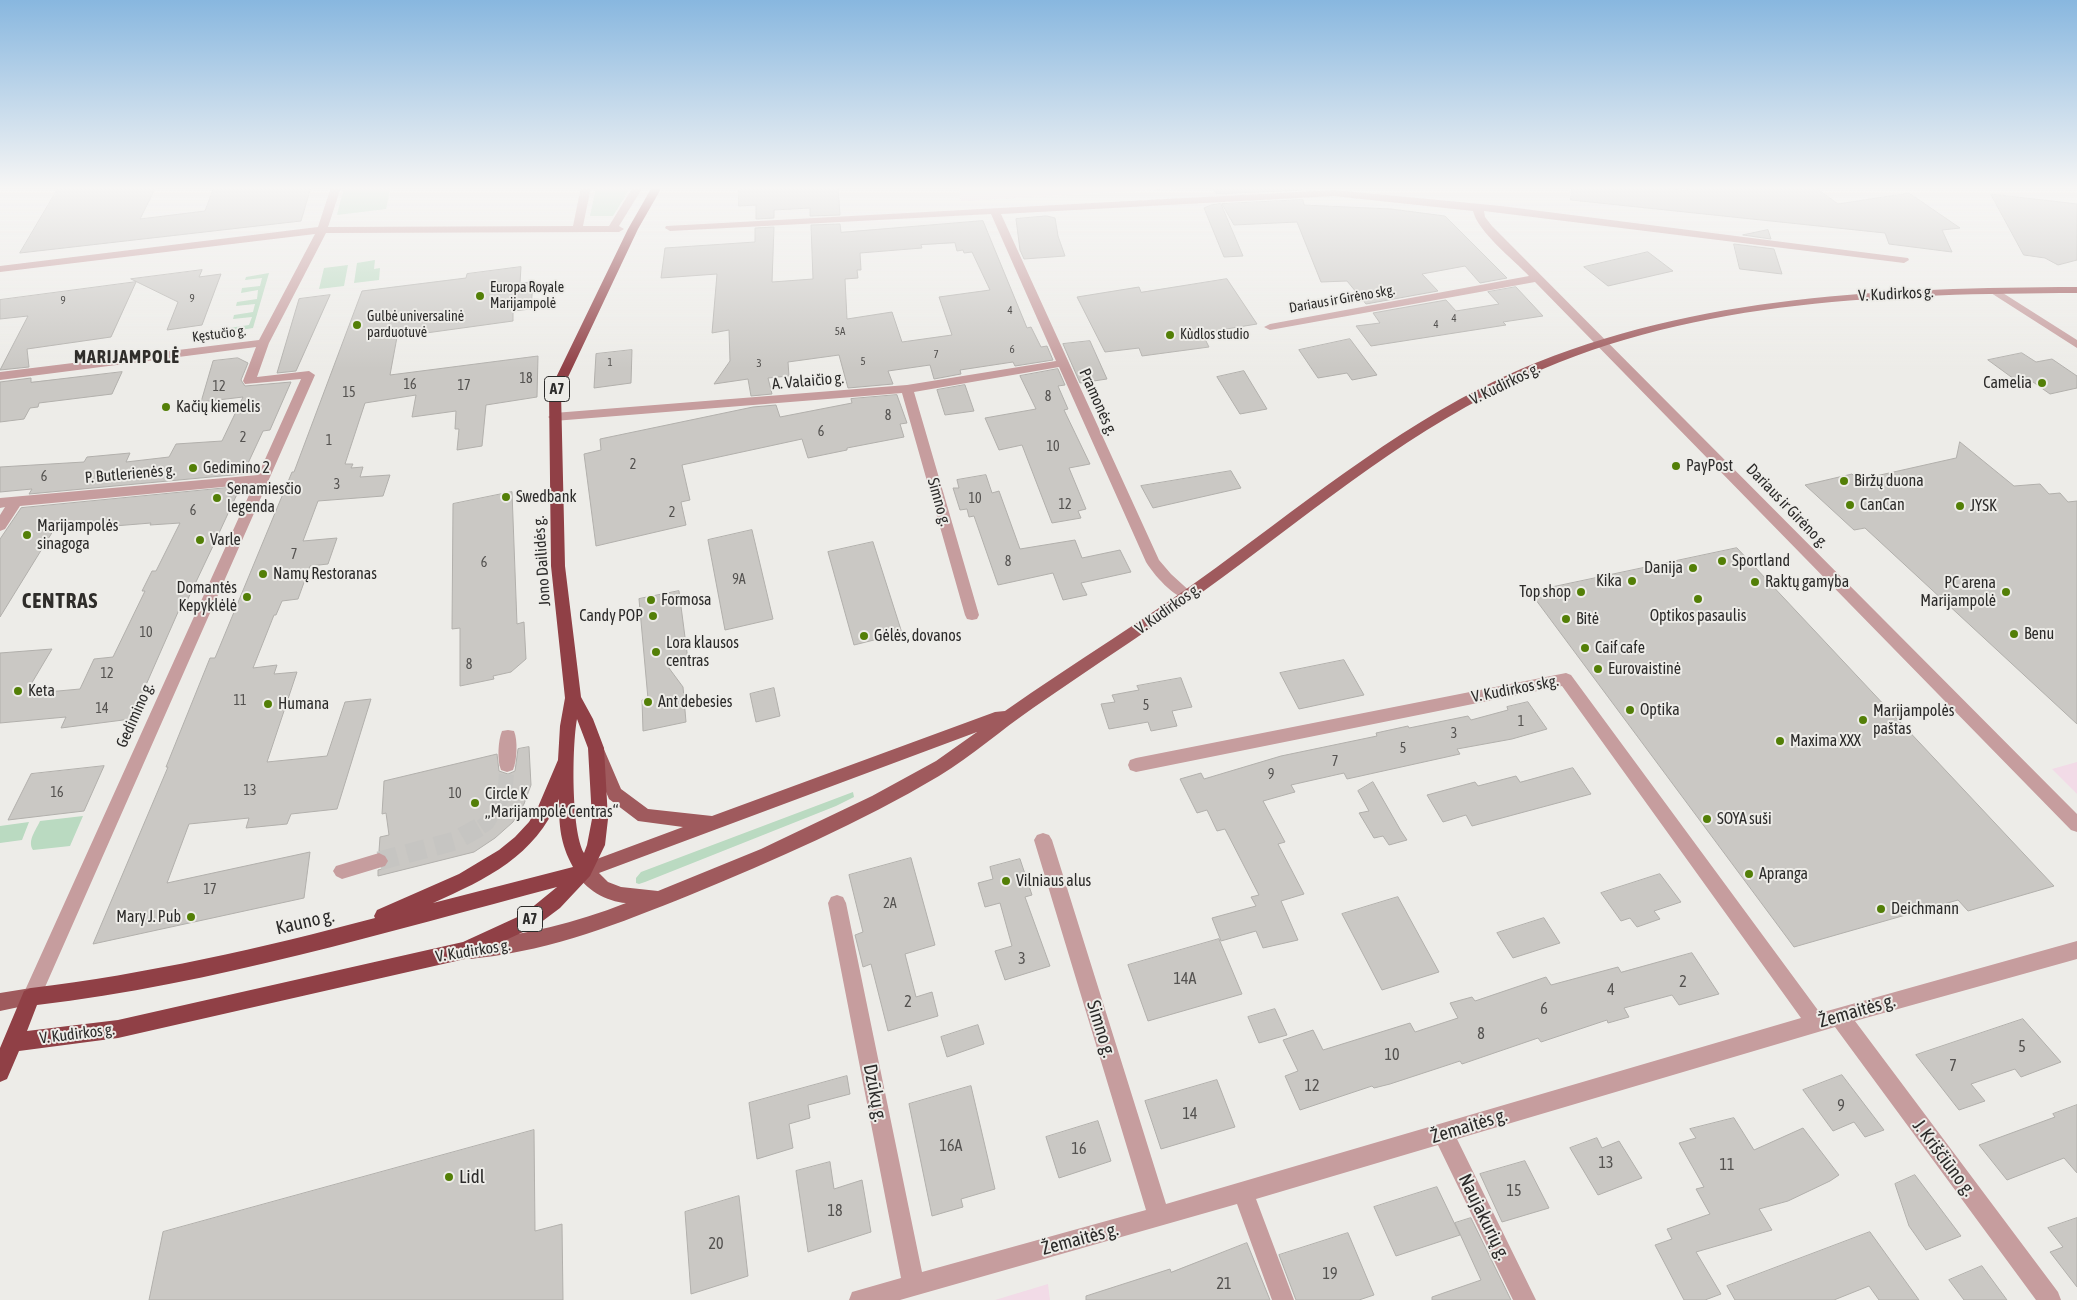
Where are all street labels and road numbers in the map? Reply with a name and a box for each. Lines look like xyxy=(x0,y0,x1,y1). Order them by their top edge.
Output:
street label: Dariaus ir Girėno skg. xyxy=(1288,281,1396,317)
street label: V. Kudirkos g. xyxy=(1858,282,1934,306)
street label: Kęstučio g. xyxy=(191,322,247,346)
street label: V. Kudirkos g. xyxy=(1467,359,1543,409)
street label: Pramonės g. xyxy=(1075,366,1121,438)
street label: A. Valaičio g. xyxy=(771,368,845,394)
road number: A7 xyxy=(544,376,570,402)
street label: P. Butlerienės g. xyxy=(84,460,176,488)
street label: Dariaus ir Girėno g. xyxy=(1742,460,1832,552)
street label: Simno g. xyxy=(923,476,955,528)
street label: Jono Dailidės g. xyxy=(529,515,555,607)
street label: V. Kudirkos g. xyxy=(1132,580,1204,638)
street label: V. Kudirkos skg. xyxy=(1470,671,1560,707)
street label: Gedimino g. xyxy=(112,679,158,751)
street label: Kauno g. xyxy=(274,904,336,940)
road number: A7 xyxy=(518,906,542,932)
street label: V. Kudirkos g. xyxy=(434,936,512,966)
street label: Žemaitės g. xyxy=(1816,989,1898,1033)
street label: Simno g. xyxy=(1082,998,1120,1060)
street label: V. Kudirkos g. xyxy=(38,1020,116,1048)
street label: Dzūkų g. xyxy=(858,1062,892,1124)
street label: Žemaitės g. xyxy=(1428,1104,1510,1148)
street label: J. Kriščiūno g. xyxy=(1908,1115,1980,1201)
street label: Naujakurių g. xyxy=(1453,1170,1515,1264)
street label: Žemaitės g. xyxy=(1039,1218,1121,1260)

